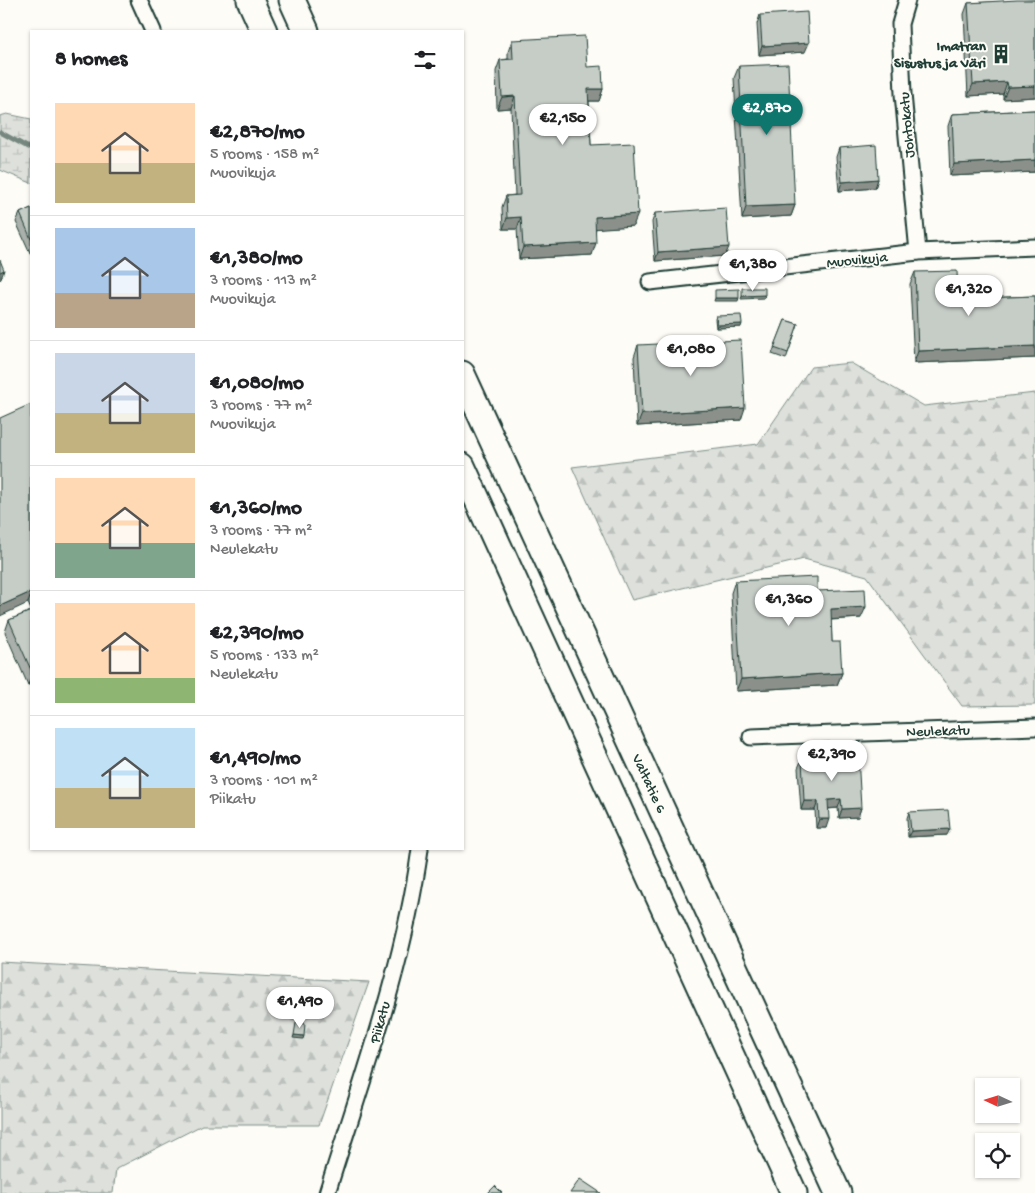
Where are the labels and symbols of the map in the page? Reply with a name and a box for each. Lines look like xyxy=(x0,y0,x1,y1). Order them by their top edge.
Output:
place label: Imatran Sisustus ja Väri xyxy=(894,38,987,73)
building icon: Imatran Sisustus ja Väri xyxy=(990,43,1012,65)
street label: Johtokatu xyxy=(896,91,920,158)
pin: €2,870 xyxy=(726,94,808,136)
pin: €2,150 xyxy=(522,104,604,146)
street label: Muovikuja xyxy=(826,249,889,273)
pin: €1,380 xyxy=(712,250,794,292)
pin: €1,320 xyxy=(928,274,1010,317)
pin: €1,080 xyxy=(650,334,732,377)
pin: €1,360 xyxy=(748,584,830,627)
street label: Neulekatu xyxy=(906,722,970,742)
pin: €2,390 xyxy=(791,740,873,782)
street label: Valtatie 6 xyxy=(626,751,670,816)
pin: €1,490 xyxy=(259,986,341,1029)
street label: Piikatu xyxy=(366,999,395,1047)
north arrow xyxy=(975,1078,1020,1122)

